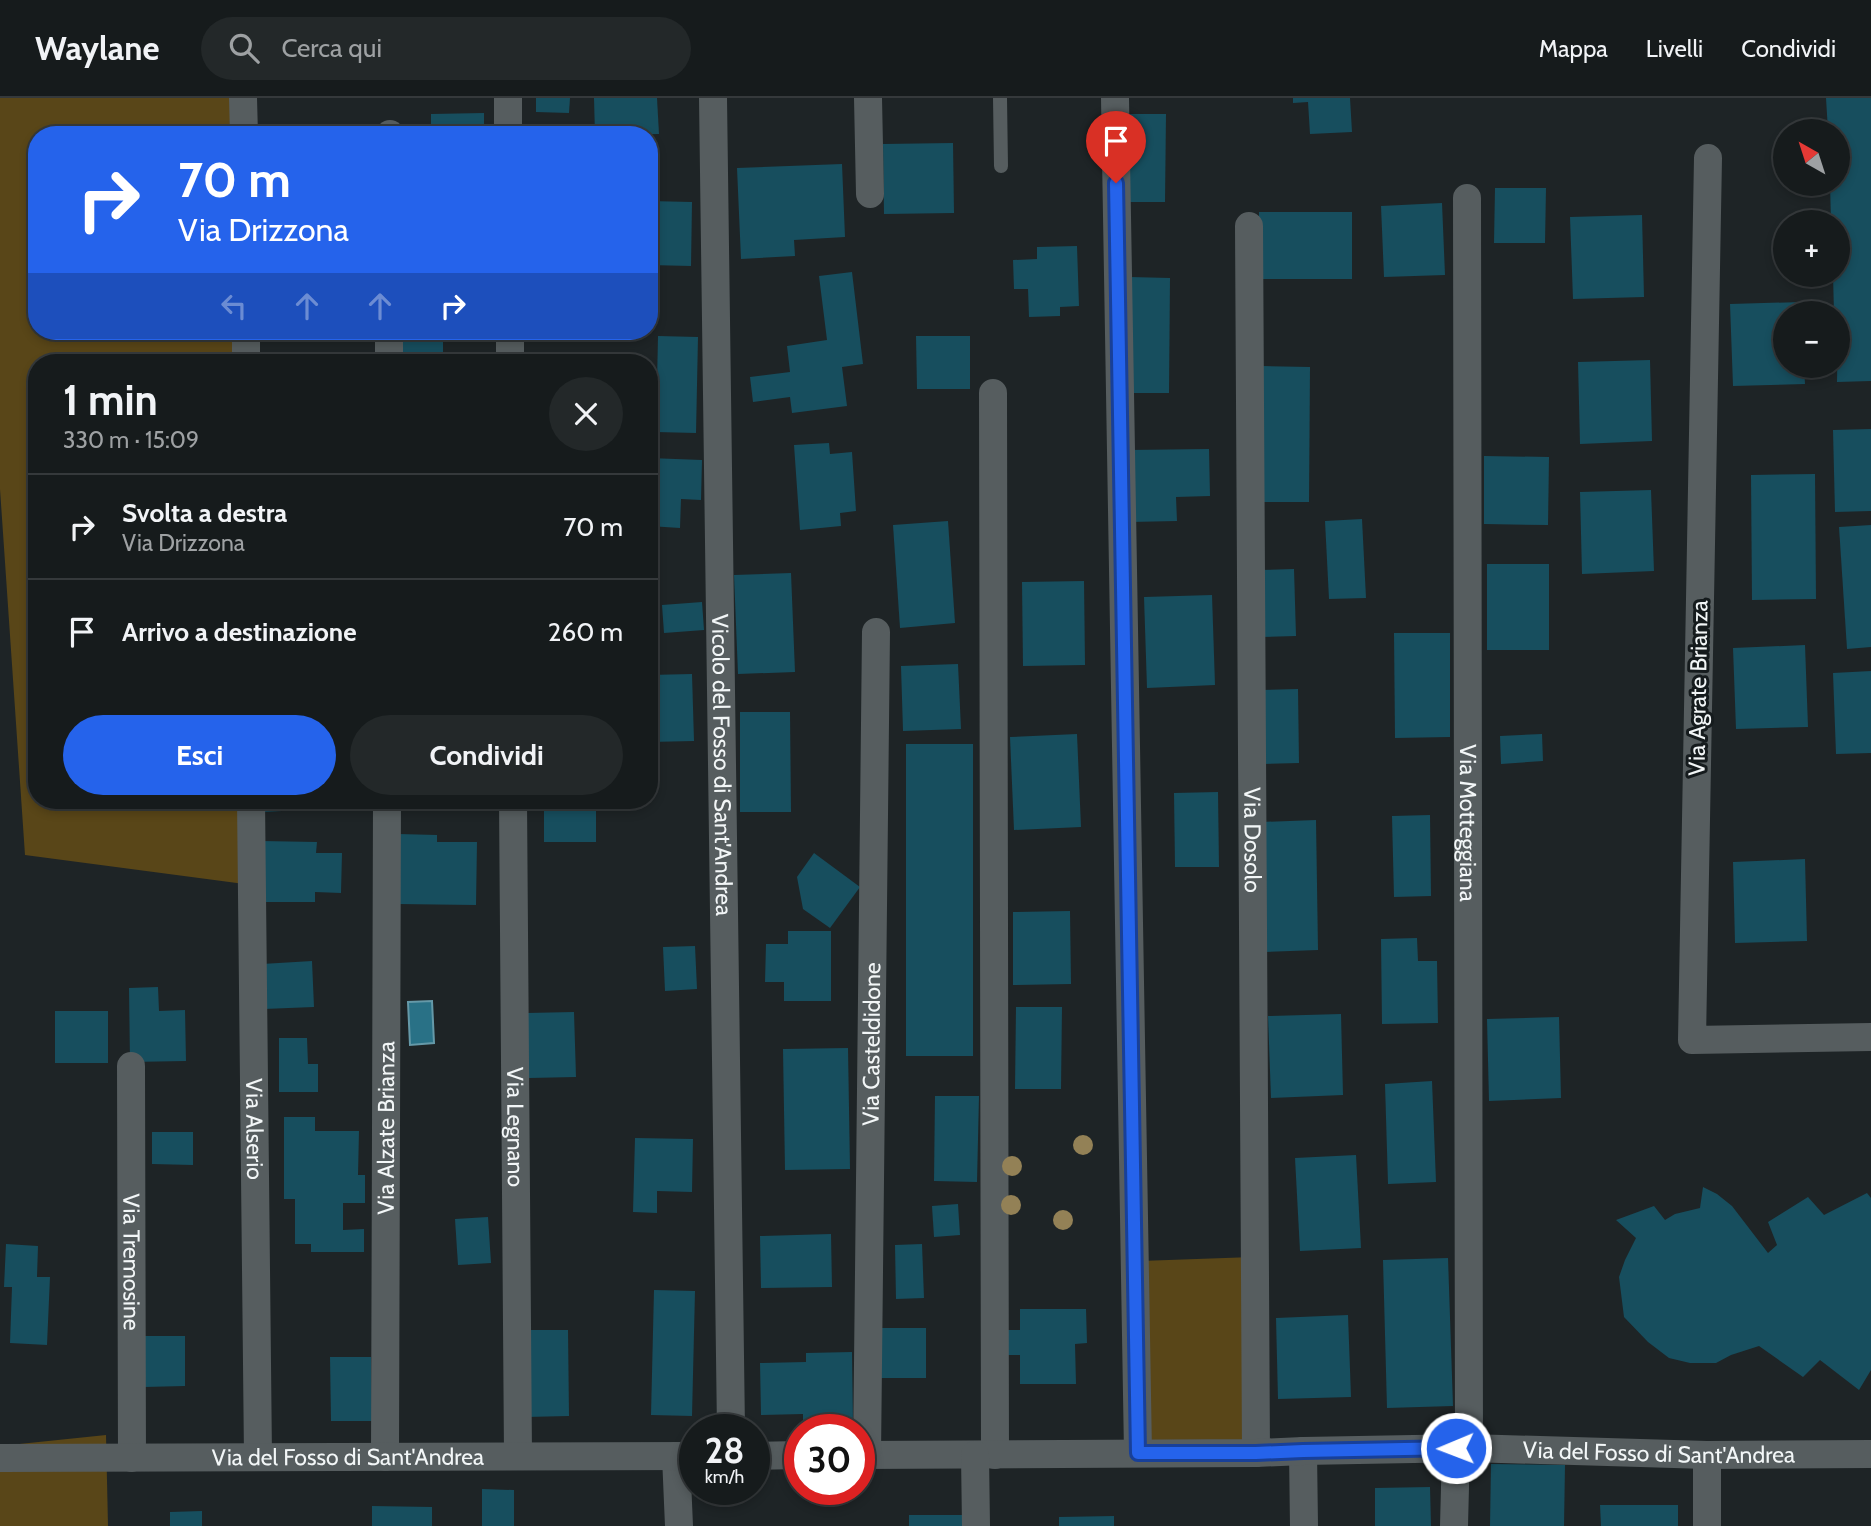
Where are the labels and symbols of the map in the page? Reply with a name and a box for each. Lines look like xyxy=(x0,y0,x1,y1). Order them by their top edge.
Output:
pin xyxy=(1086,111,1146,183)
north arrow xyxy=(1773,119,1850,196)
street label: Via Agrate Brianza xyxy=(1682,600,1714,776)
street label: Vicolo del Fosso di Sant'Andrea xyxy=(706,614,738,916)
street label: Via Motteggiana xyxy=(1454,744,1482,902)
street label: Via Dosolo xyxy=(1238,787,1267,893)
street label: Via Casteldidone xyxy=(857,962,886,1126)
street label: Via Alzate Brianza xyxy=(372,1041,400,1215)
street label: Via Legnano xyxy=(501,1067,530,1187)
street label: Via Alserio xyxy=(240,1078,269,1180)
street label: Via Tremosine xyxy=(117,1193,146,1331)
position arrow xyxy=(1419,1411,1493,1485)
speed limit sign: 30 xyxy=(784,1414,875,1505)
street label: Via del Fosso di Sant'Andrea xyxy=(1522,1436,1795,1469)
street label: Via del Fosso di Sant'Andrea xyxy=(212,1443,484,1471)

